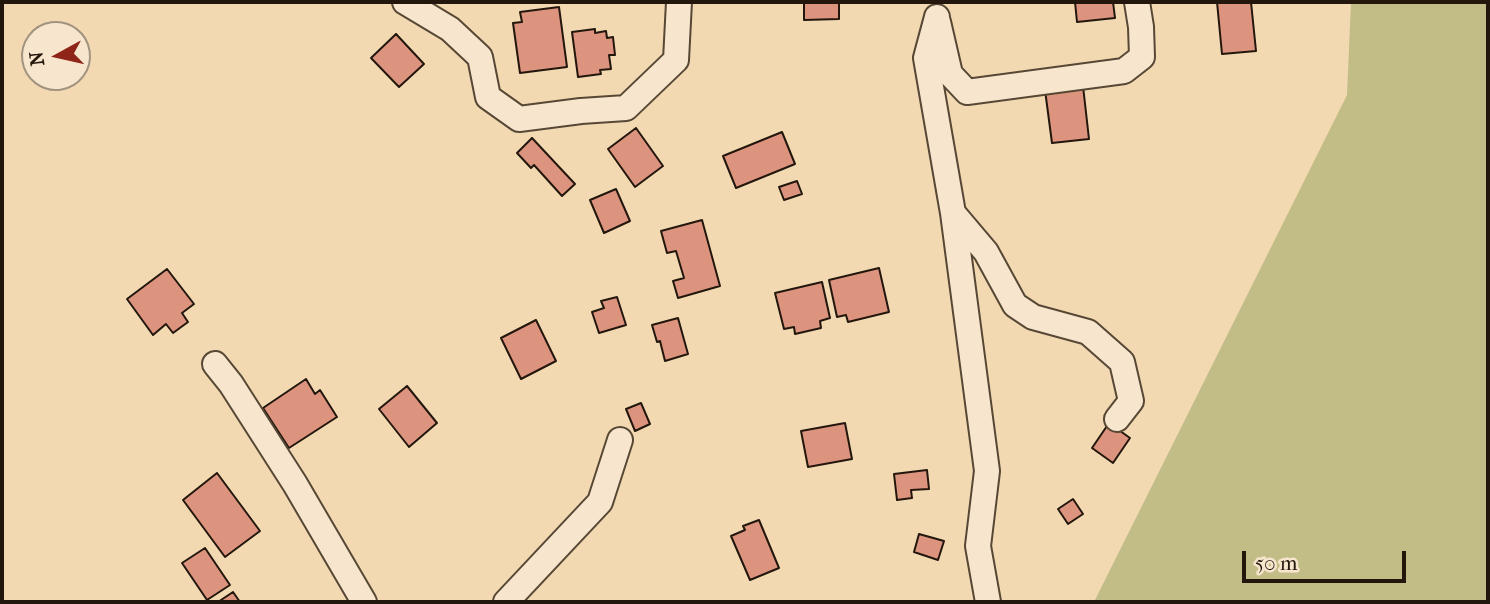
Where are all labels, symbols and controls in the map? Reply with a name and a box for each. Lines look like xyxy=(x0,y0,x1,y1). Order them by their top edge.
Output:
north arrow xyxy=(21,21,91,91)
text: N xyxy=(25,50,49,67)
scale bar xyxy=(1245,538,1410,582)
text: 50 m xyxy=(1255,551,1298,575)

